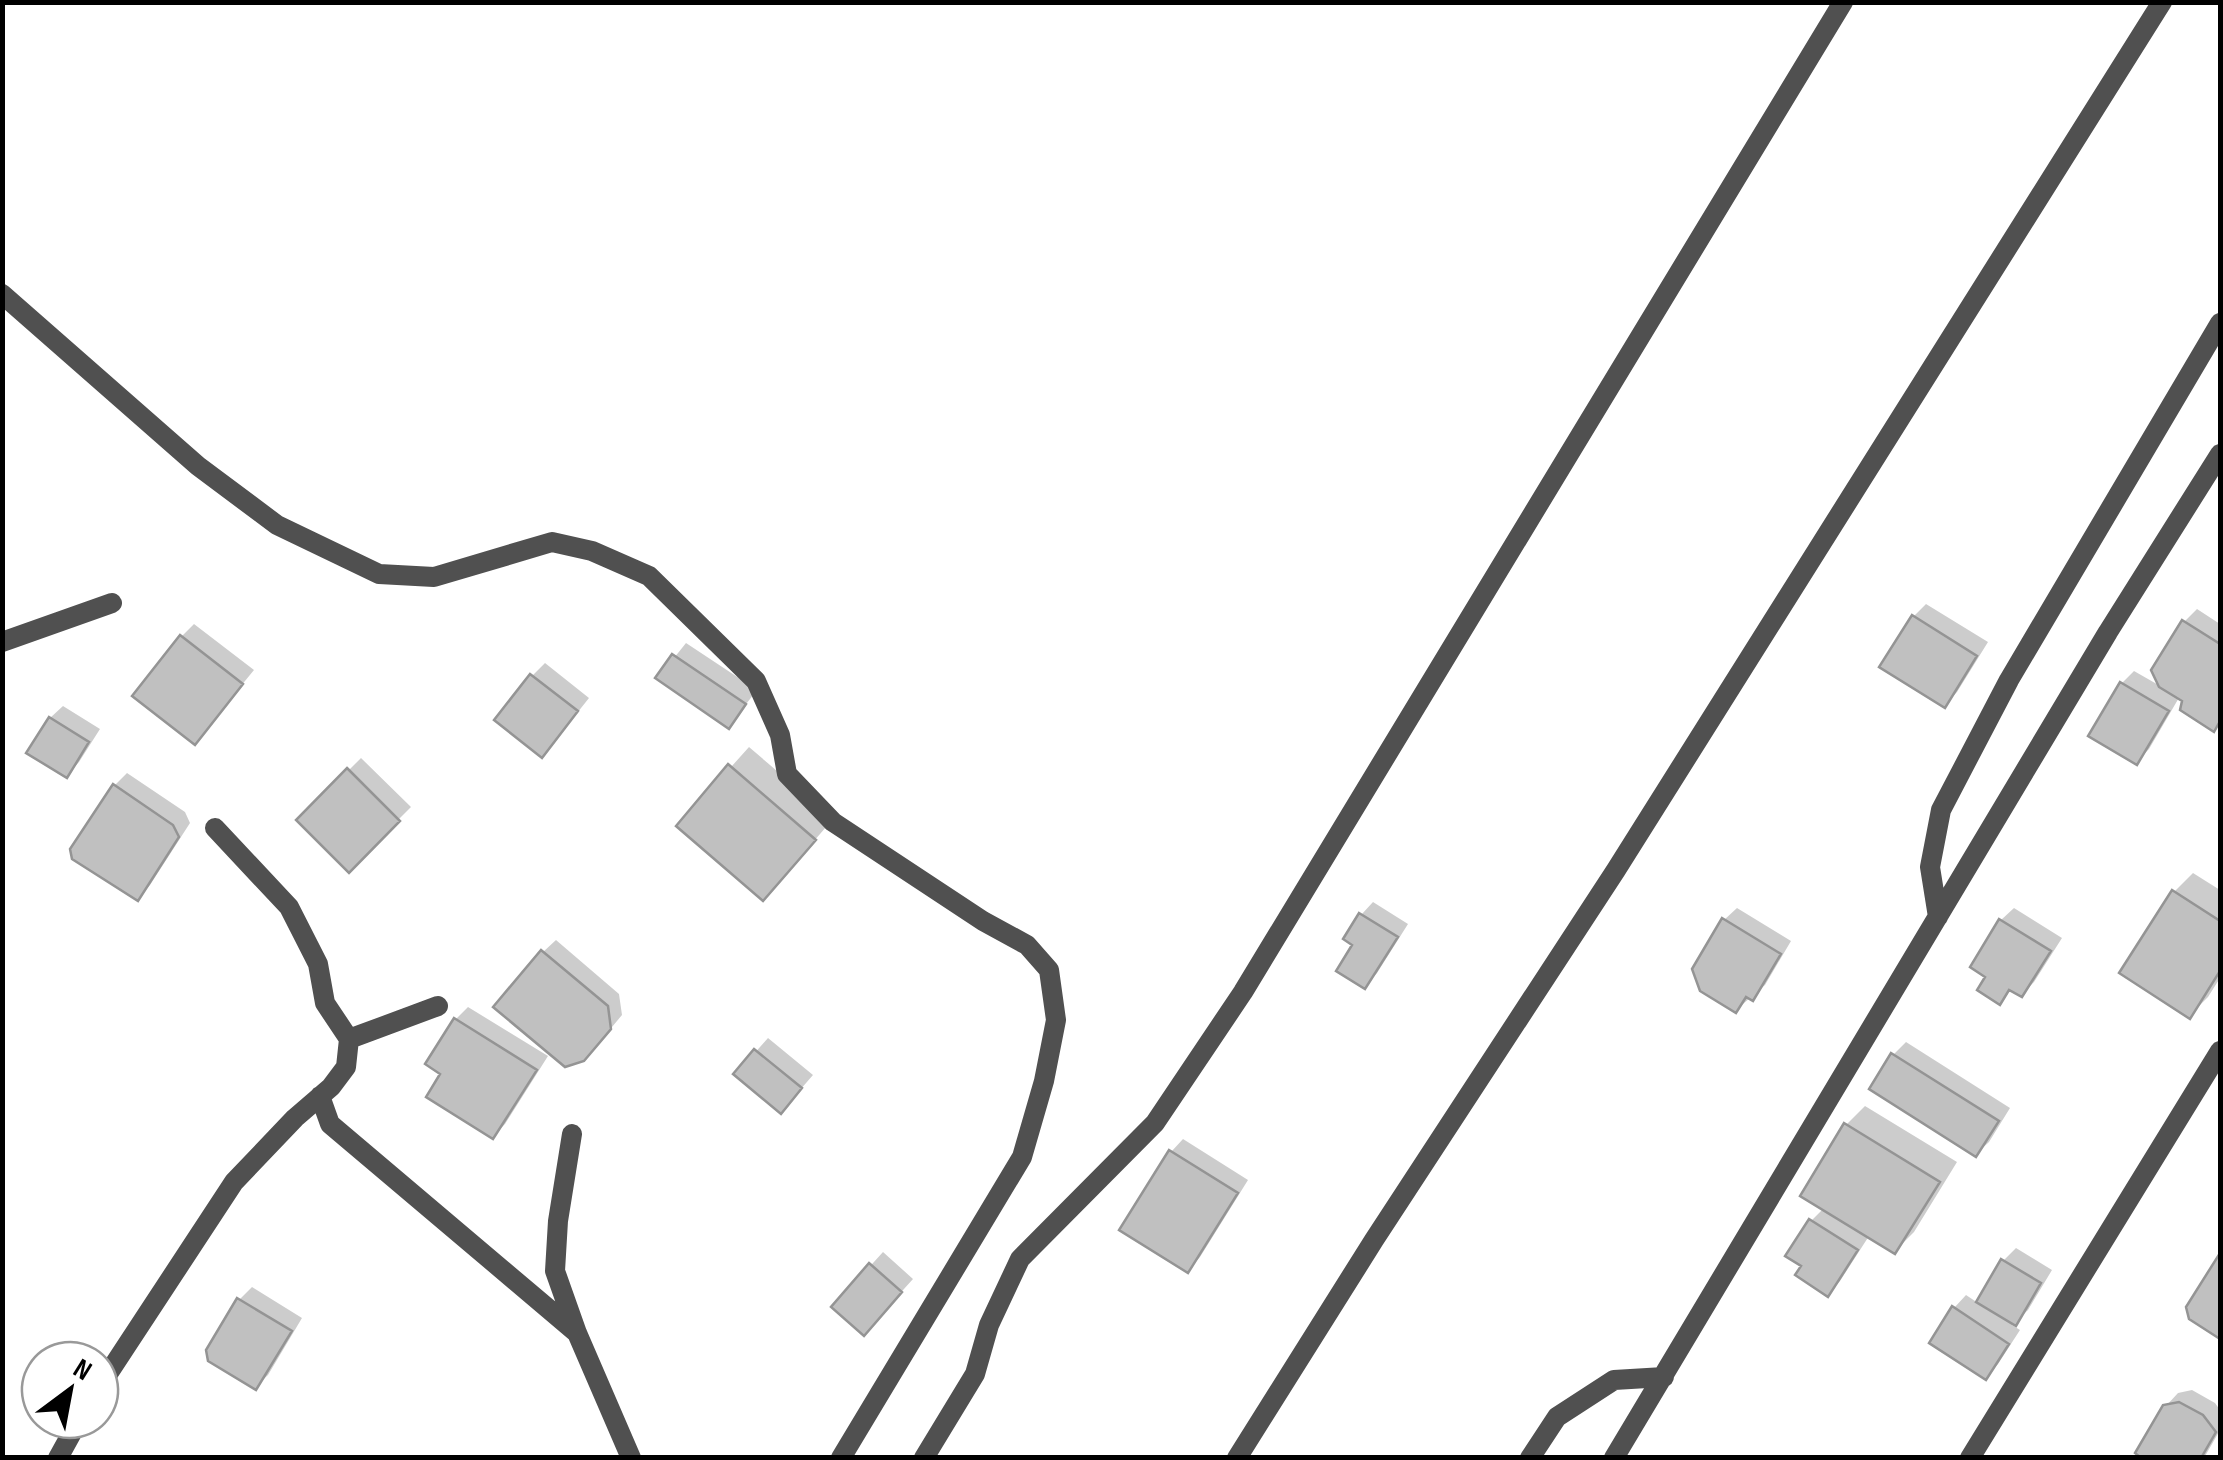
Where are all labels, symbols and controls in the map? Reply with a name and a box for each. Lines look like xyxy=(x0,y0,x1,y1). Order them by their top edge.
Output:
north arrow xyxy=(20,1340,120,1440)
text: N xyxy=(67,1352,98,1388)

